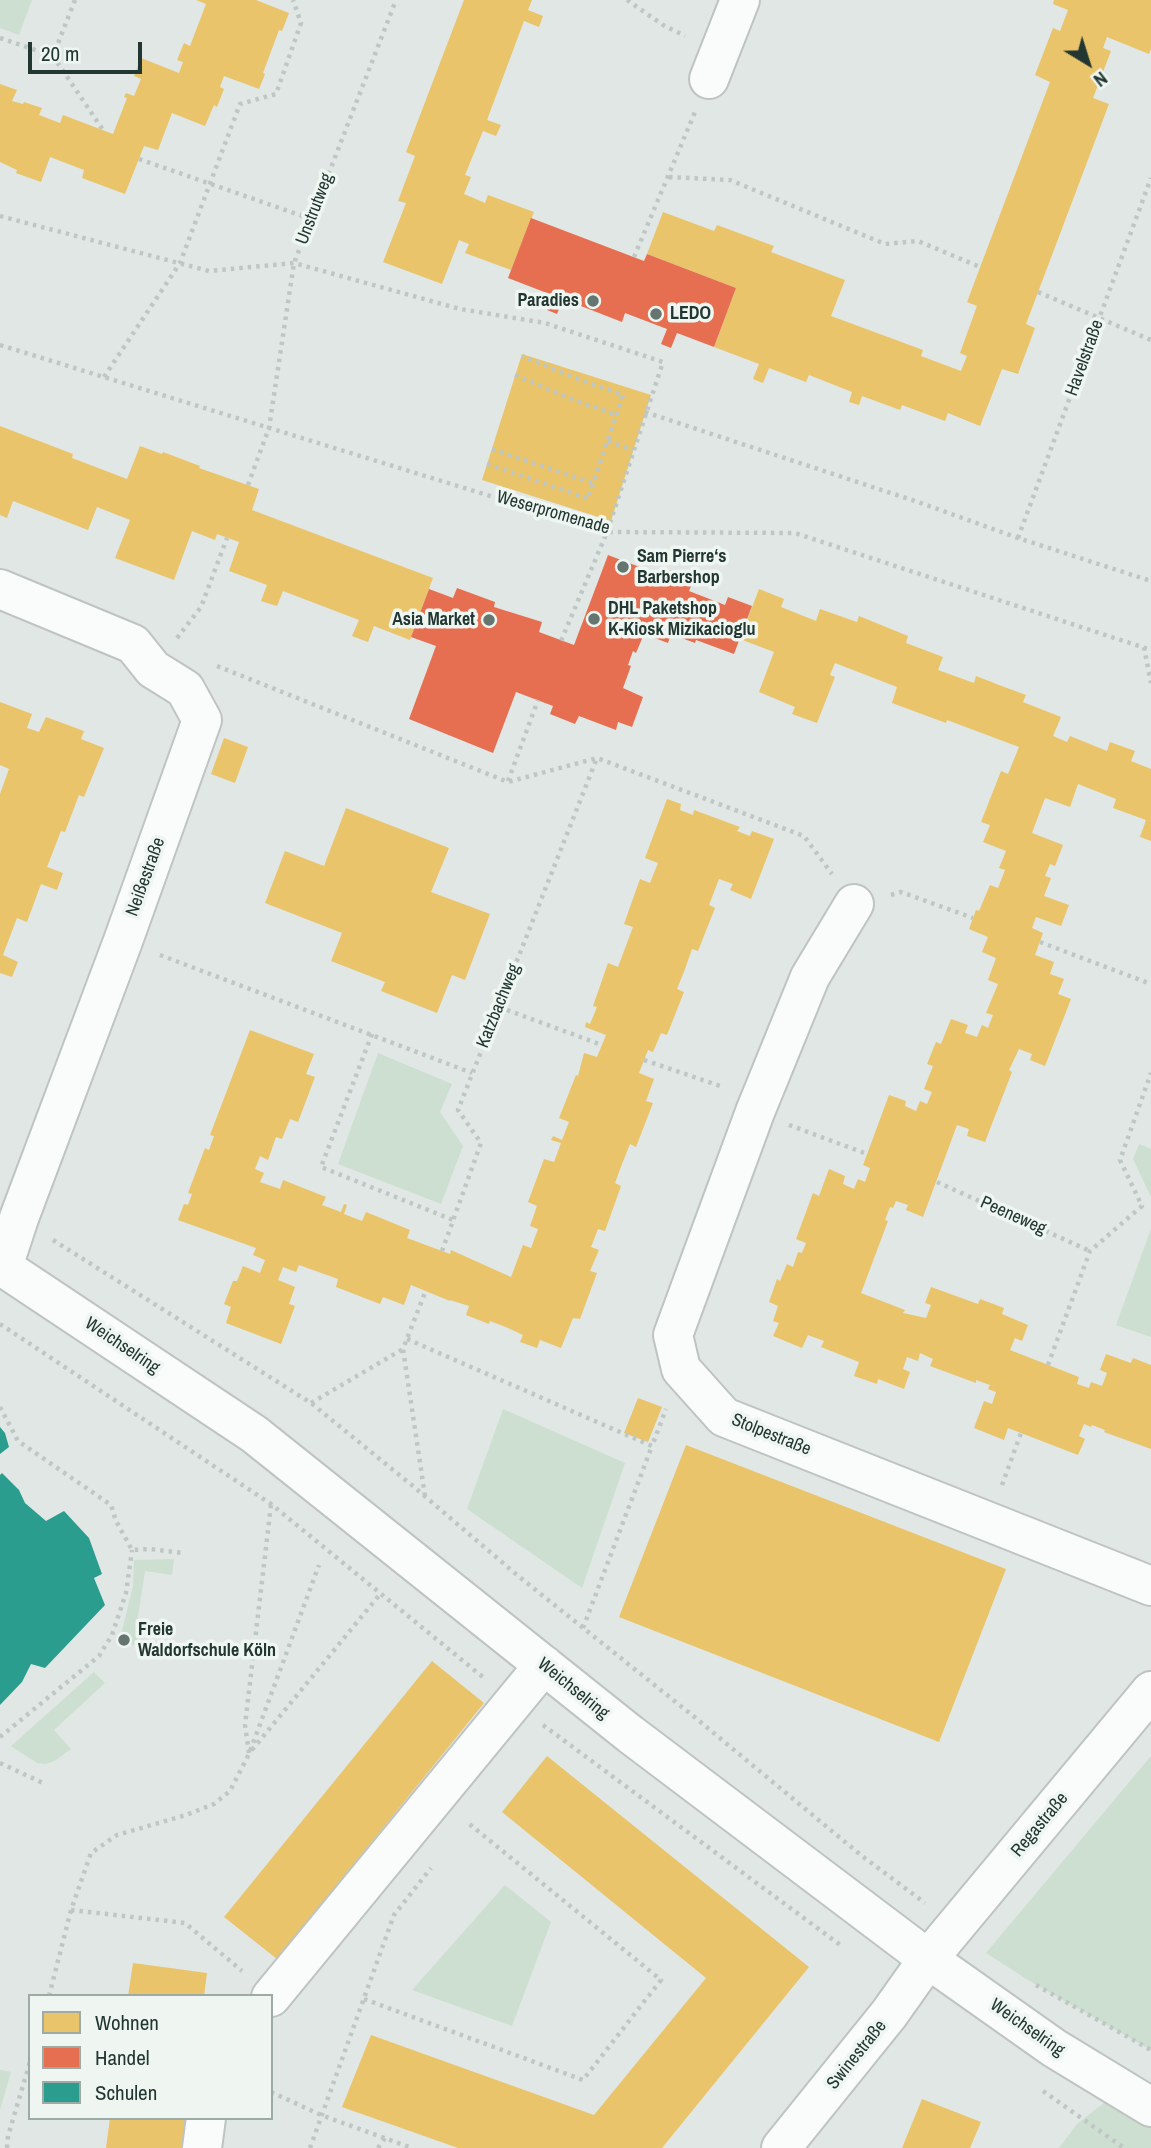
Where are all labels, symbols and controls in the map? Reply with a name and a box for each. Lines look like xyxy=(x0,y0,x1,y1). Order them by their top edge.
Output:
scale bar xyxy=(32,28,145,72)
north arrow xyxy=(1053,28,1123,98)
text: 20 m xyxy=(41,39,79,68)
text: N xyxy=(1088,66,1113,93)
street label: Unstrutweg xyxy=(292,170,338,248)
place label: Paradies xyxy=(517,290,579,312)
marker: Paradies xyxy=(585,293,601,309)
place label: LEDO xyxy=(670,303,711,325)
marker: LEDO xyxy=(648,306,664,322)
street label: Havelstraße xyxy=(1061,317,1109,399)
street label: Weserpromenade xyxy=(494,486,612,540)
place label: Sam Pierre‘s Barbershop xyxy=(637,546,726,588)
marker: Sam Pierre‘s Barbershop xyxy=(615,559,631,575)
place label: DHL Paketshop K-Kiosk Mizikacioglu xyxy=(608,598,756,640)
place label: Asia Market xyxy=(392,609,475,631)
marker: DHL Paketshop K-Kiosk Mizikacioglu xyxy=(586,611,602,627)
marker: Asia Market xyxy=(481,612,497,628)
street label: Neißestraße xyxy=(122,835,170,919)
street label: Katzbachweg xyxy=(472,961,526,1051)
street label: Peeneweg xyxy=(977,1192,1049,1240)
street label: Weichselring xyxy=(80,1313,164,1379)
street label: Stolpestraße xyxy=(728,1409,814,1461)
place label: Freie Waldorfschule Köln xyxy=(138,1619,276,1662)
marker: Freie Waldorfschule Köln xyxy=(116,1632,132,1648)
street label: Weichselring xyxy=(533,1654,613,1724)
street label: Regastraße xyxy=(1007,1789,1073,1861)
legend xyxy=(28,1994,273,2120)
street label: Weichselring xyxy=(986,1995,1068,2061)
text: Wohnen xyxy=(95,2008,159,2037)
street label: Swinestraße xyxy=(823,2016,891,2094)
text: Handel xyxy=(95,2043,150,2072)
text: Schulen xyxy=(95,2078,157,2107)

